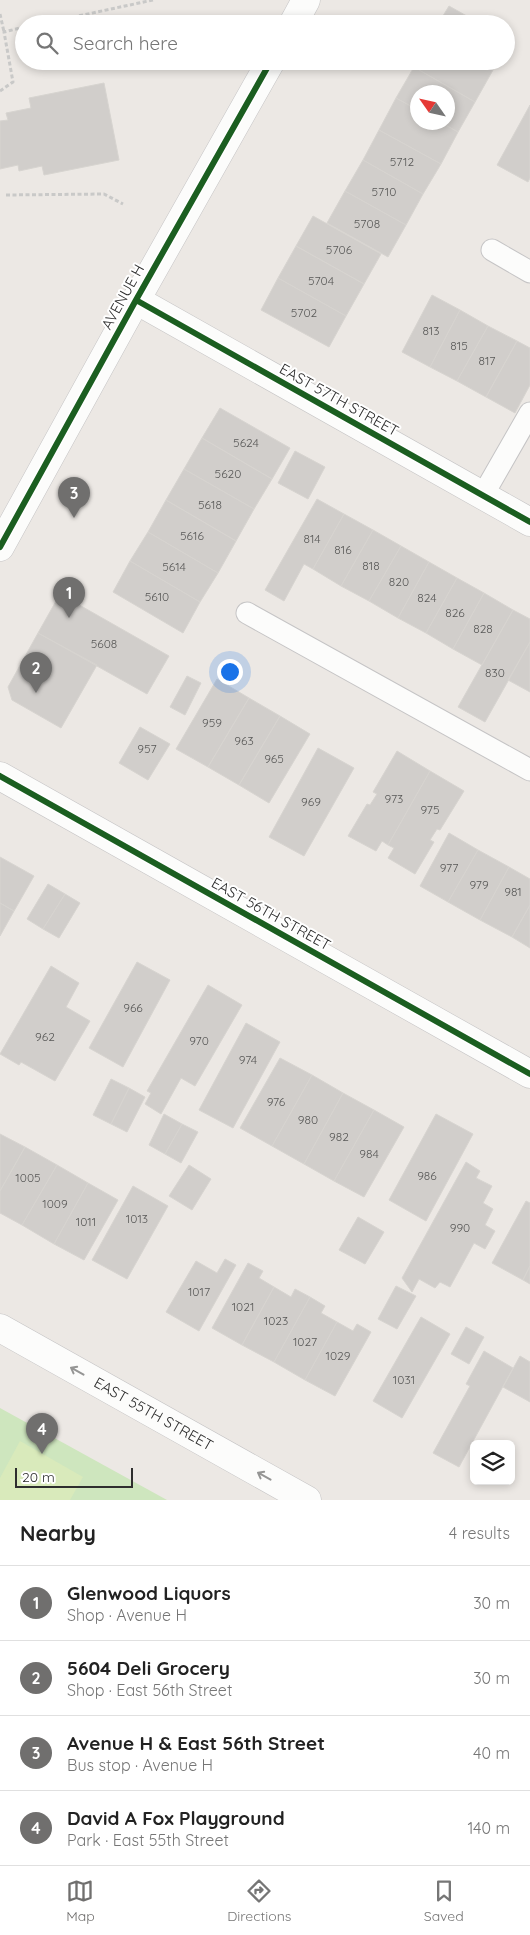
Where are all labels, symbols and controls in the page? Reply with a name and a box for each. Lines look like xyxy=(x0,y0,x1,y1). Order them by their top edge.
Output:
search box xyxy=(15,15,515,70)
icon: search xyxy=(33,29,61,57)
text: Search here xyxy=(73,31,178,55)
north arrow xyxy=(410,85,455,130)
house number: 5712 xyxy=(390,154,415,169)
house number: 5710 xyxy=(372,184,396,199)
house number: 5708 xyxy=(354,216,380,231)
house number: 5706 xyxy=(326,242,353,257)
street label: AVENUE H xyxy=(97,261,148,333)
house number: 5704 xyxy=(308,273,334,288)
house number: 5702 xyxy=(291,305,318,320)
house number: 813 xyxy=(422,323,440,338)
house number: 815 xyxy=(450,338,468,353)
house number: 817 xyxy=(478,353,496,368)
street label: EAST 57TH STREET xyxy=(276,359,402,440)
house number: 5624 xyxy=(233,435,259,450)
house number: 5620 xyxy=(215,466,241,481)
pin: 3 xyxy=(58,477,90,518)
house number: 5618 xyxy=(198,497,222,512)
house number: 5616 xyxy=(180,528,204,543)
house number: 814 xyxy=(303,531,321,546)
house number: 816 xyxy=(334,542,352,557)
house number: 818 xyxy=(362,558,380,573)
house number: 5614 xyxy=(162,559,186,574)
house number: 820 xyxy=(389,574,409,589)
pin: 1 xyxy=(53,577,85,618)
house number: 5610 xyxy=(145,589,169,604)
house number: 824 xyxy=(417,590,437,605)
house number: 826 xyxy=(445,605,465,620)
house number: 828 xyxy=(473,621,493,636)
house number: 5608 xyxy=(91,636,117,651)
pin: 2 xyxy=(20,652,52,693)
your location xyxy=(217,659,243,685)
house number: 830 xyxy=(485,665,505,680)
house number: 959 xyxy=(202,715,222,730)
house number: 963 xyxy=(234,733,254,748)
house number: 957 xyxy=(137,741,157,756)
house number: 965 xyxy=(264,751,284,766)
house number: 973 xyxy=(385,791,403,806)
house number: 969 xyxy=(301,794,321,809)
house number: 975 xyxy=(420,802,440,817)
house number: 977 xyxy=(440,860,458,875)
street label: EAST 56TH STREET xyxy=(208,873,334,954)
house number: 979 xyxy=(469,877,489,892)
house number: 981 xyxy=(504,884,522,899)
house number: 966 xyxy=(123,1000,143,1015)
house number: 962 xyxy=(35,1029,55,1044)
house number: 970 xyxy=(189,1033,209,1048)
house number: 974 xyxy=(239,1052,257,1067)
house number: 976 xyxy=(267,1094,286,1109)
house number: 980 xyxy=(298,1112,318,1127)
house number: 982 xyxy=(329,1129,349,1144)
house number: 984 xyxy=(359,1146,379,1161)
house number: 986 xyxy=(417,1168,437,1183)
house number: 1005 xyxy=(15,1170,41,1185)
house number: 1009 xyxy=(42,1196,68,1211)
house number: 1013 xyxy=(126,1211,148,1226)
house number: 1011 xyxy=(76,1214,96,1229)
house number: 990 xyxy=(450,1220,470,1235)
house number: 1017 xyxy=(188,1284,210,1299)
house number: 1021 xyxy=(232,1299,254,1314)
house number: 1023 xyxy=(264,1313,288,1328)
house number: 1027 xyxy=(293,1334,317,1349)
house number: 1029 xyxy=(326,1348,351,1363)
one-way arrow xyxy=(70,1366,85,1375)
house number: 1031 xyxy=(393,1372,415,1387)
street label: EAST 55TH STREET xyxy=(91,1373,217,1455)
pin: 4 xyxy=(26,1413,58,1454)
map controls xyxy=(470,1440,515,1485)
button: layers xyxy=(470,1440,515,1485)
scale bar xyxy=(15,1465,132,1488)
text: 20 m xyxy=(22,1468,55,1486)
one-way arrow xyxy=(257,1471,272,1481)
text: Nearby xyxy=(20,1520,96,1546)
text: 4 results xyxy=(449,1523,510,1543)
text: Glenwood Liquors xyxy=(67,1581,231,1605)
text: 1 xyxy=(33,1593,39,1613)
text: 30 m xyxy=(473,1593,510,1613)
text: Shop · Avenue H xyxy=(67,1605,187,1625)
text: 5604 Deli Grocery xyxy=(67,1656,230,1680)
text: 2 xyxy=(31,1668,41,1688)
text: 30 m xyxy=(473,1668,510,1688)
text: Shop · East 56th Street xyxy=(67,1680,232,1700)
text: Avenue H & East 56th Street xyxy=(67,1731,325,1755)
text: 3 xyxy=(32,1743,40,1763)
text: 40 m xyxy=(473,1743,510,1763)
text: Bus stop · Avenue H xyxy=(67,1755,213,1775)
text: David A Fox Playground xyxy=(67,1806,285,1830)
text: 4 xyxy=(31,1818,41,1838)
text: 140 m xyxy=(467,1818,510,1838)
text: Park · East 55th Street xyxy=(67,1830,229,1850)
tab: Map xyxy=(66,1877,95,1925)
tab: Directions xyxy=(227,1877,291,1925)
tab: Saved xyxy=(424,1877,464,1925)

